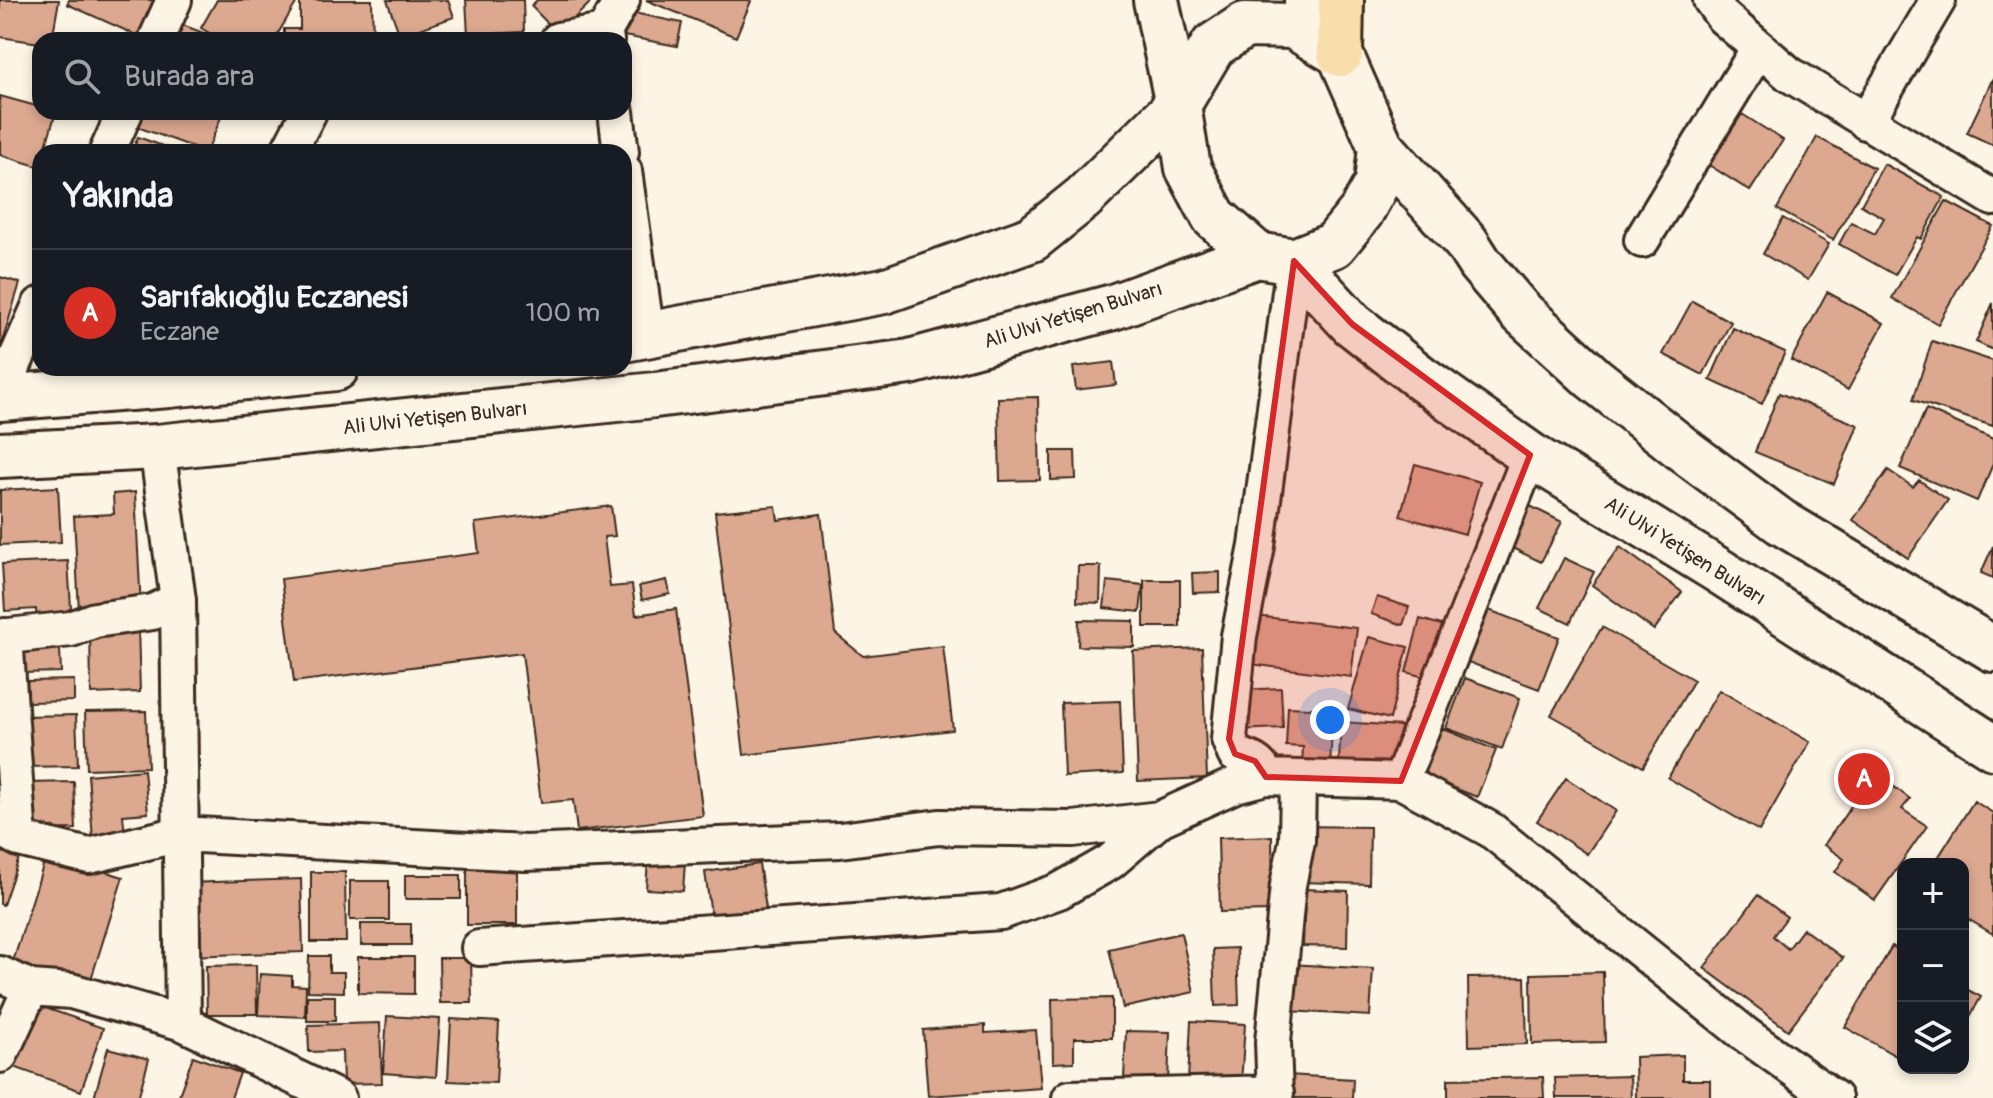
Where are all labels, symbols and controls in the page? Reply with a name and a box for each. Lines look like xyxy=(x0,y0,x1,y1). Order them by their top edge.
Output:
search box xyxy=(32,32,632,120)
icon: search xyxy=(60,54,104,98)
text: Burada ara xyxy=(124,58,255,95)
text: Yakında xyxy=(64,175,173,218)
street label: Ali Ulvi Yetişen Bulvarı xyxy=(981,276,1165,354)
text: Sarıfakıoğlu Eczanesi xyxy=(140,279,408,316)
text: A xyxy=(82,297,98,329)
text: 100 m xyxy=(526,297,600,329)
text: Eczane xyxy=(140,316,219,348)
street label: Ali Ulvi Yetişen Bulvarı xyxy=(341,396,529,440)
street label: Ali Ulvi Yetişen Bulvarı xyxy=(1600,491,1770,611)
your location xyxy=(1310,700,1350,740)
pin: A xyxy=(1838,749,1890,809)
map controls xyxy=(1897,858,1969,1074)
button: + xyxy=(1897,858,1969,930)
button: − xyxy=(1897,930,1969,1002)
button: layers xyxy=(1897,1002,1969,1074)

